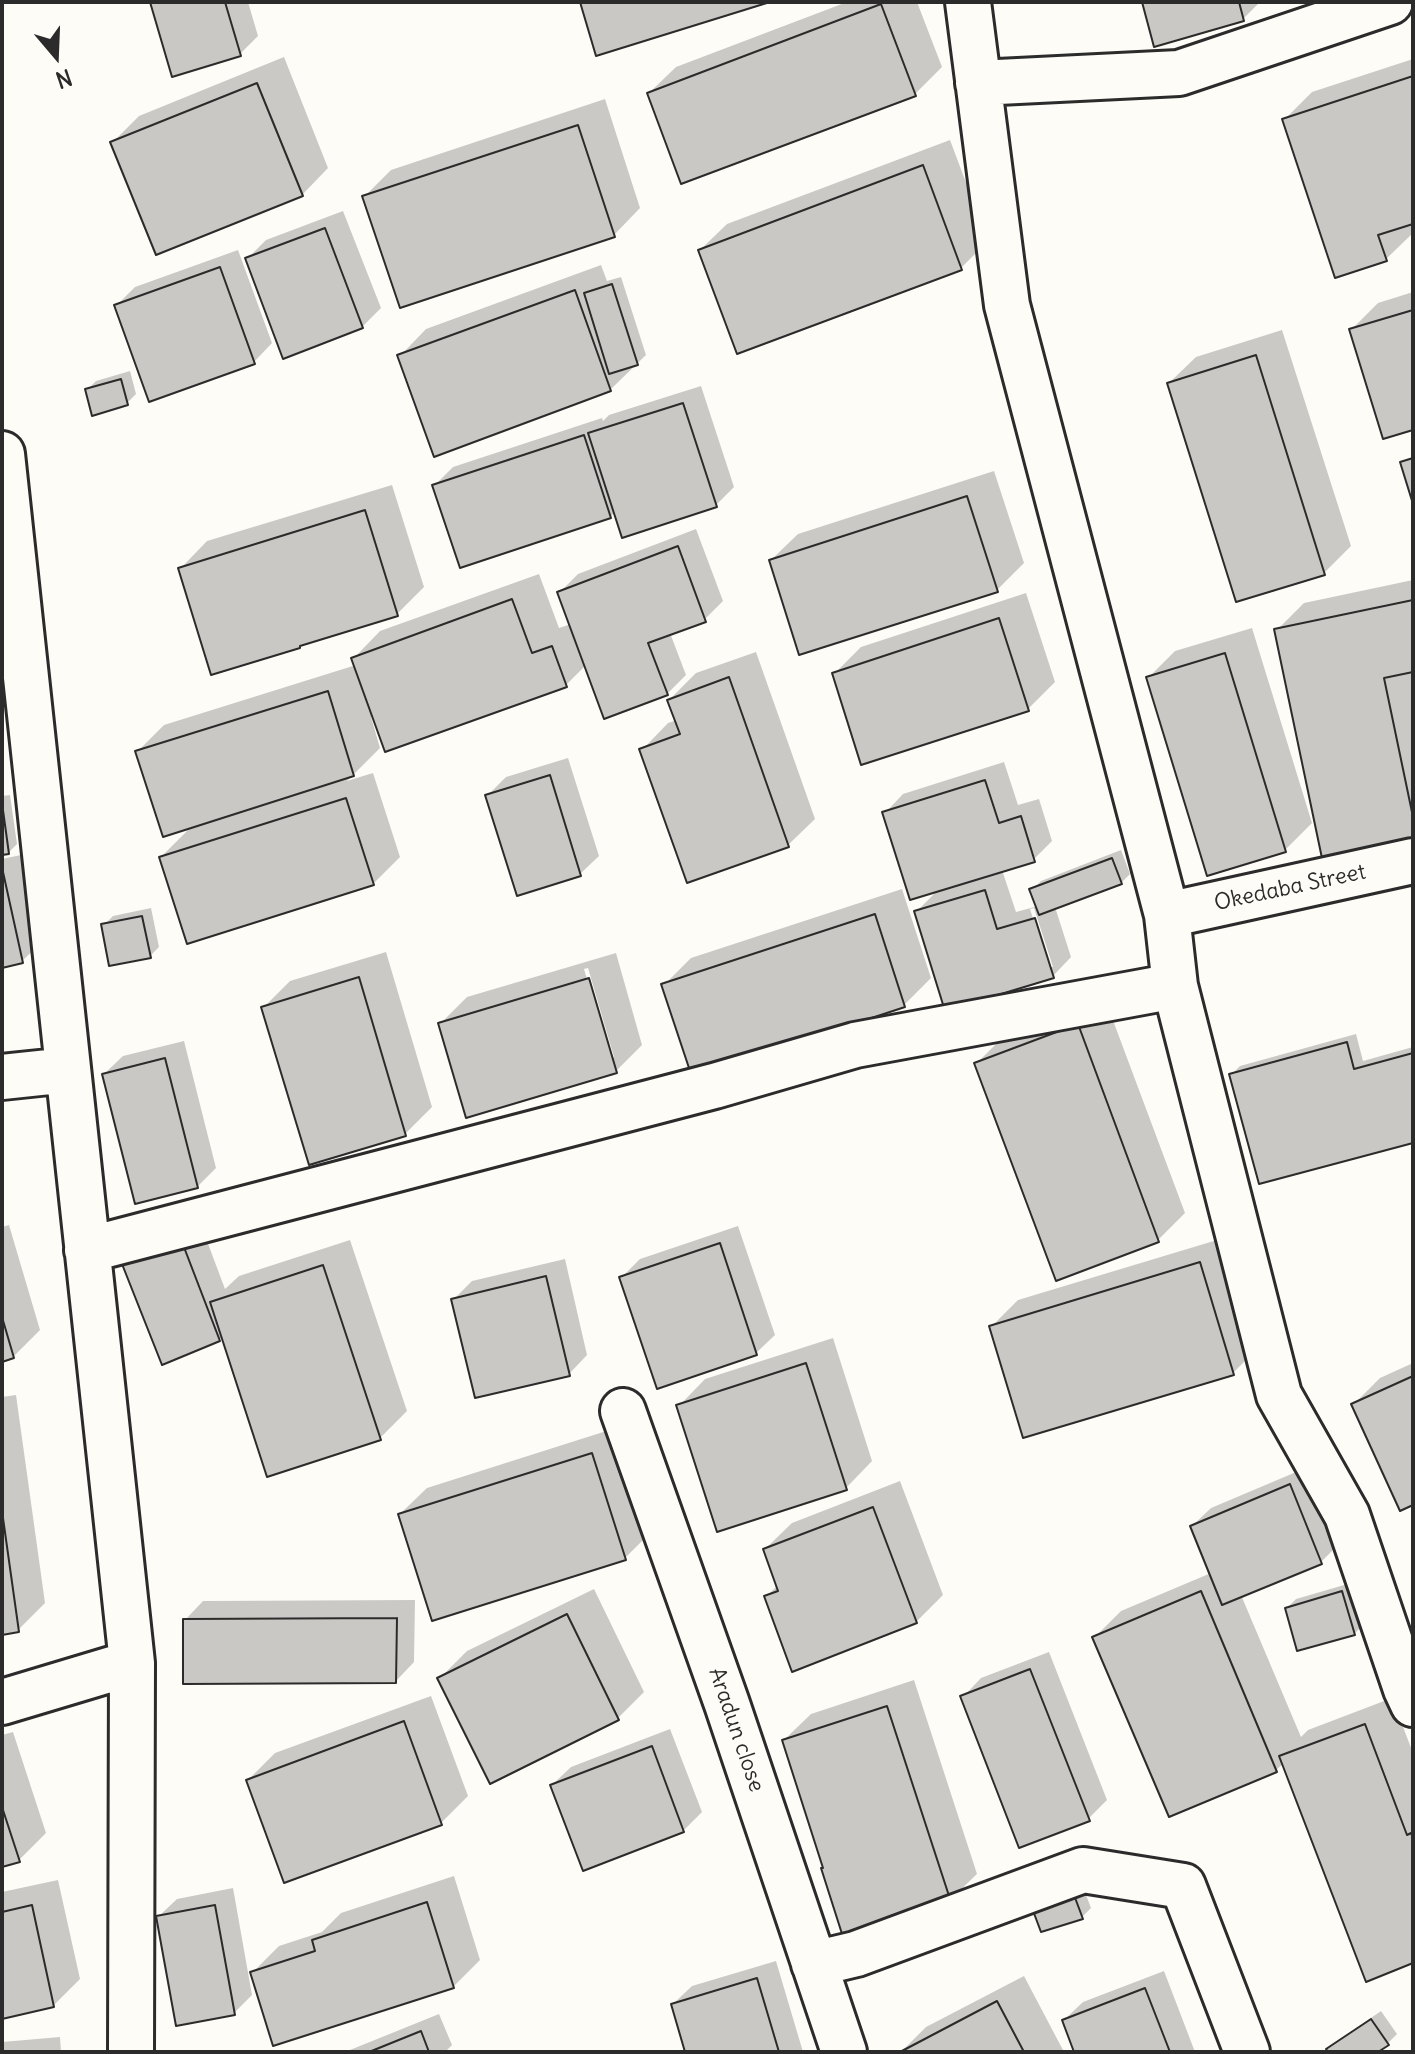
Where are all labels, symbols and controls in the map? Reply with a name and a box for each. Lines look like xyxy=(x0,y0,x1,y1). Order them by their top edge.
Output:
north arrow xyxy=(16,16,96,96)
text: N xyxy=(52,63,76,94)
street label: Okedaba Street xyxy=(1212,859,1368,917)
street label: Aradun close xyxy=(702,1665,770,1795)

